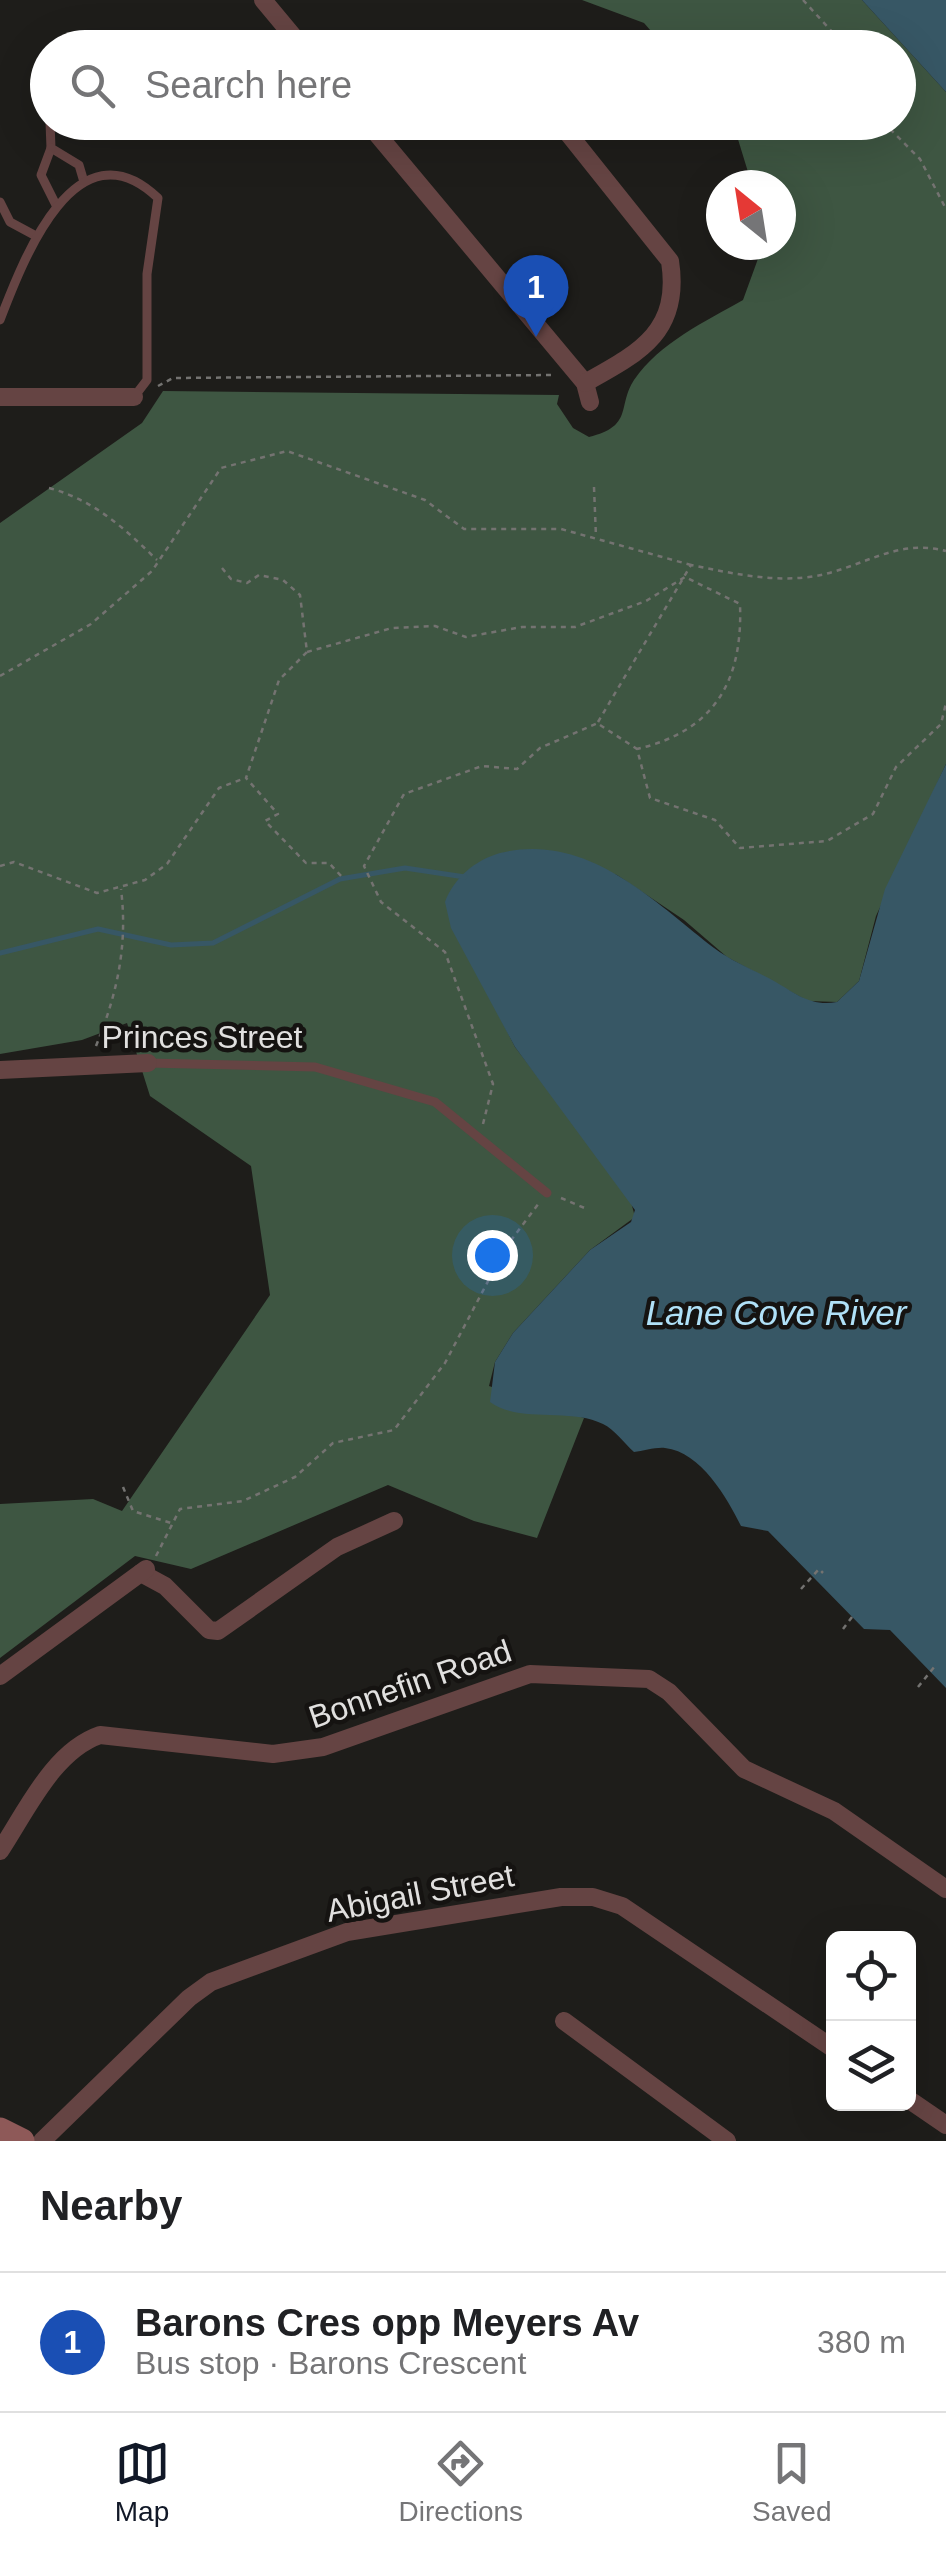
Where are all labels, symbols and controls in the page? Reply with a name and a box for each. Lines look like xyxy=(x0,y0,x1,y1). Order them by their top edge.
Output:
search box xyxy=(30,30,916,140)
icon: search xyxy=(65,58,120,113)
text: Search here xyxy=(145,64,352,106)
north arrow xyxy=(706,170,796,260)
pin: 1 xyxy=(504,255,568,337)
street label: Princes Street xyxy=(102,1019,303,1055)
your location xyxy=(467,1230,518,1281)
water label: Lane Cove River xyxy=(646,1293,908,1332)
street label: Bonnefin Road xyxy=(304,1633,516,1735)
street label: Abigail Street xyxy=(323,1857,517,1929)
map controls xyxy=(826,1931,916,2111)
button: locate xyxy=(826,1931,916,2021)
button: layers xyxy=(826,2021,916,2111)
text: Nearby xyxy=(40,2182,182,2229)
text: Barons Cres opp Meyers Av xyxy=(135,2302,639,2344)
text: 1 xyxy=(64,2324,81,2360)
text: 380 m xyxy=(817,2324,906,2360)
text: Bus stop · Barons Crescent xyxy=(135,2345,526,2381)
tab: Map xyxy=(115,2436,170,2528)
tab: Directions xyxy=(399,2436,523,2528)
tab: Saved xyxy=(752,2436,831,2528)

